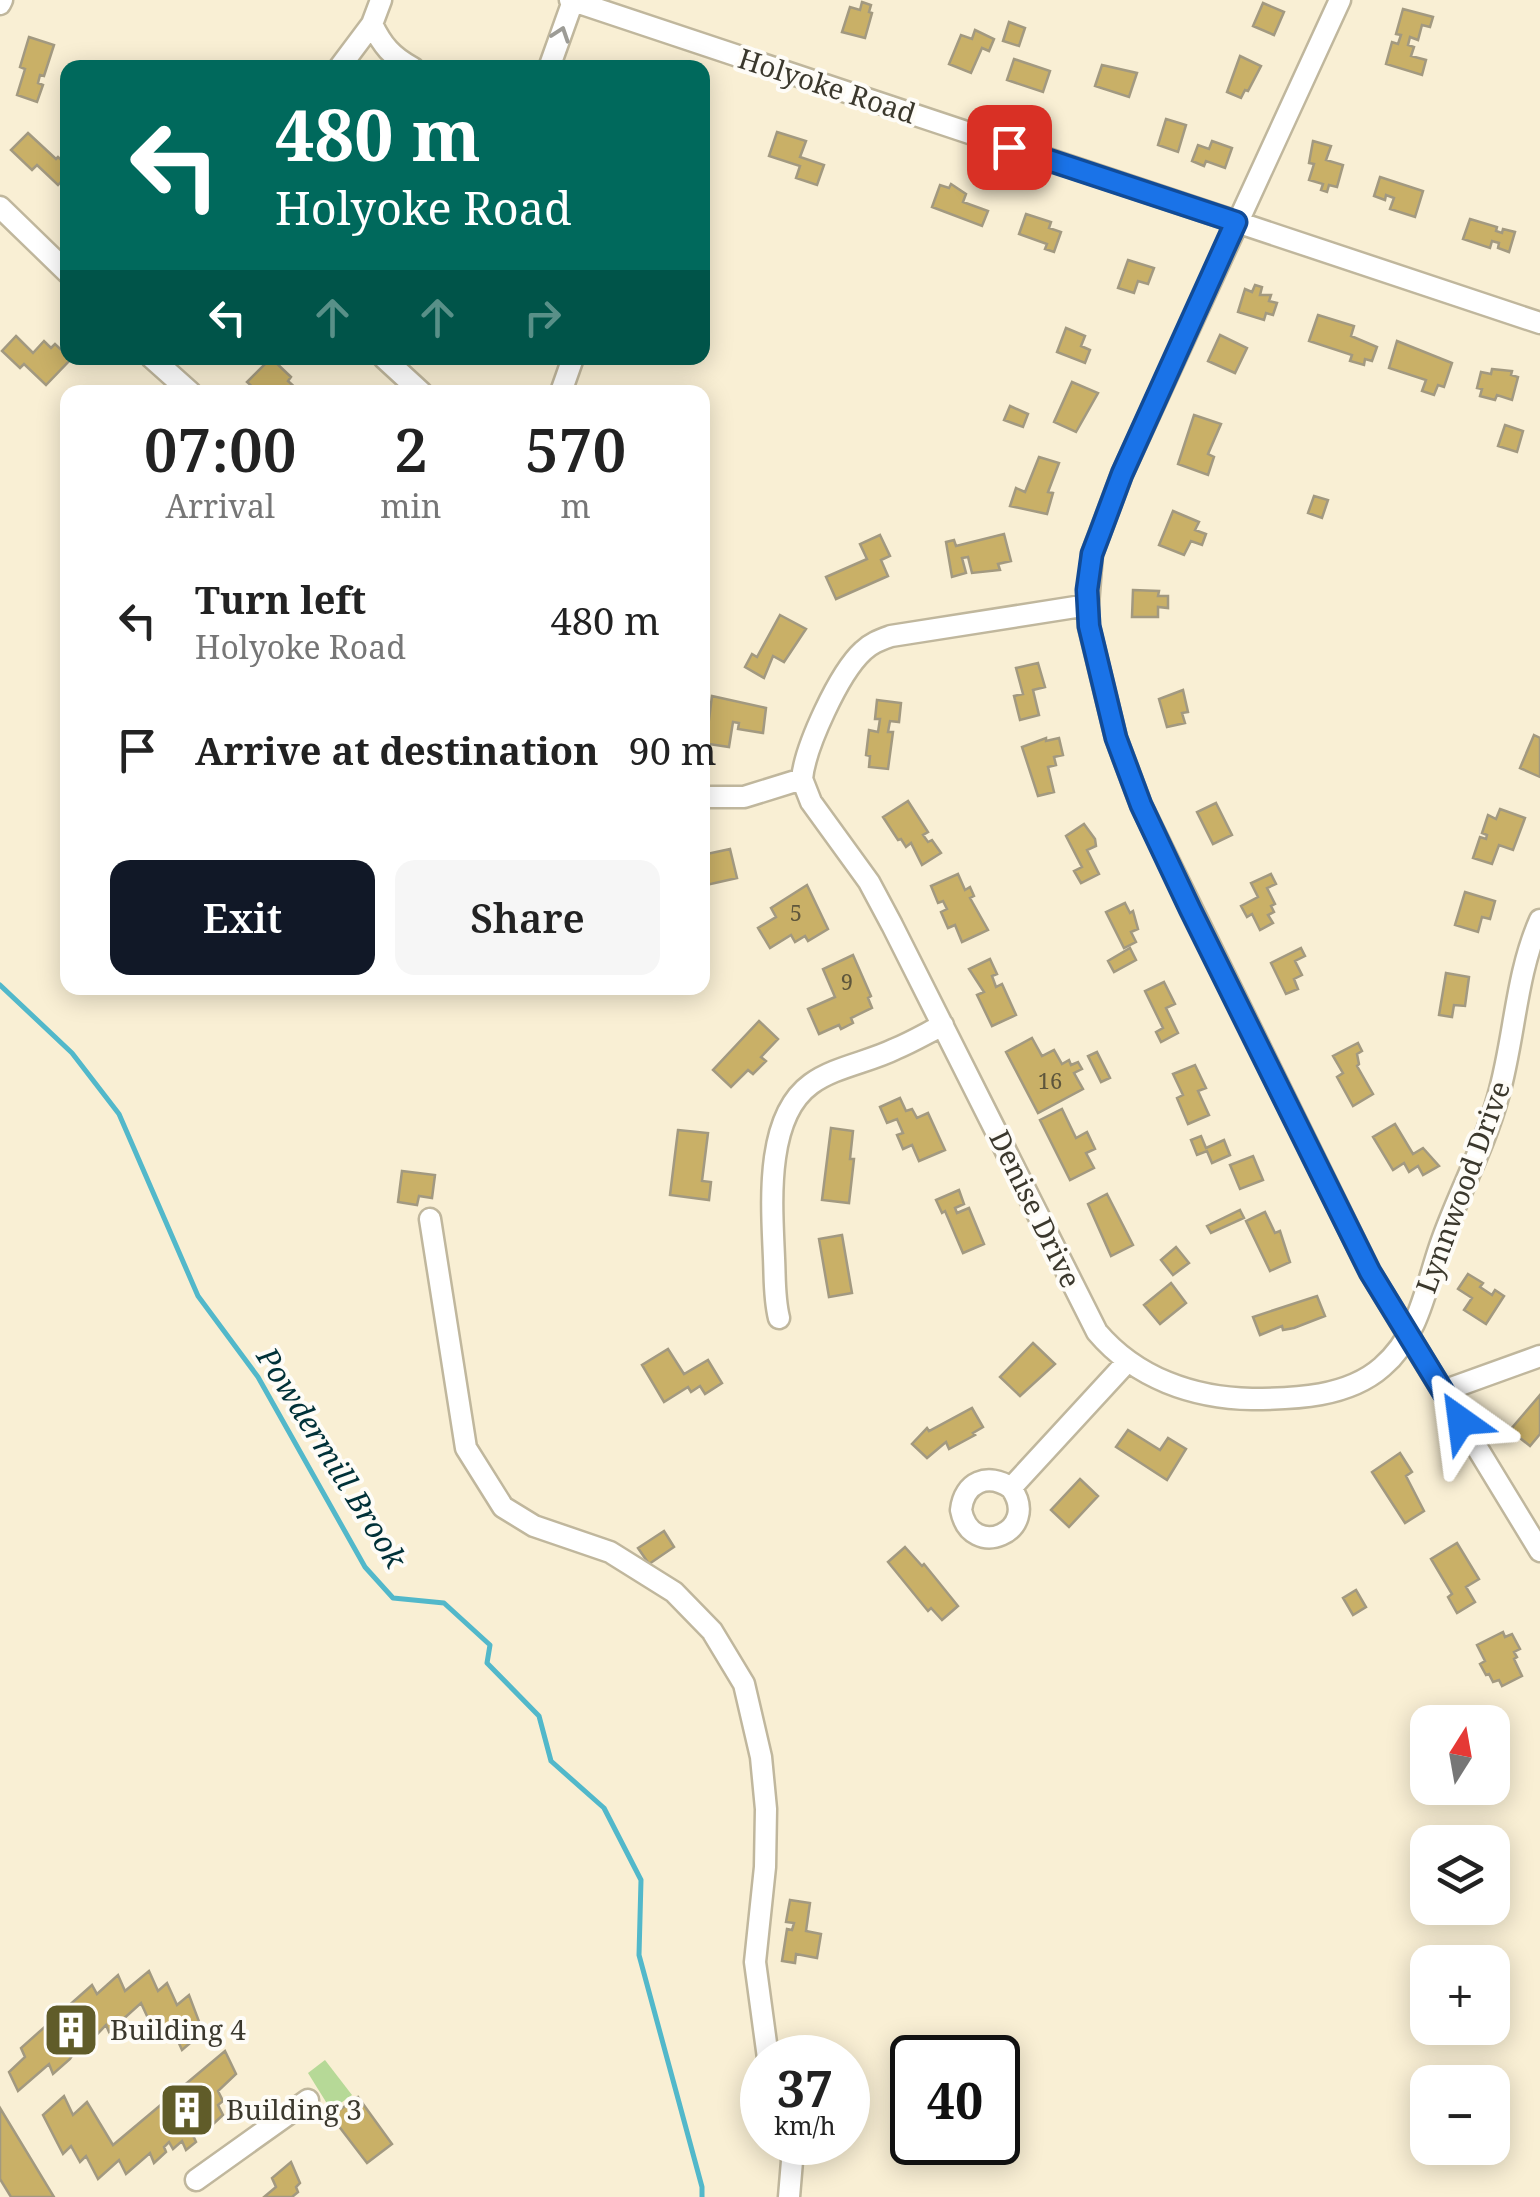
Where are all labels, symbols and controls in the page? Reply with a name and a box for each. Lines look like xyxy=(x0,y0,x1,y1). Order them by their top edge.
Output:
one-way arrow xyxy=(549,27,570,44)
street label: Holyoke Road xyxy=(734,38,921,132)
text: 480 m xyxy=(275,86,481,182)
icon: left xyxy=(110,100,240,230)
pin xyxy=(967,105,1052,190)
icon: arrive xyxy=(982,120,1037,175)
text: Holyoke Road xyxy=(275,177,572,238)
icon: left xyxy=(200,290,255,345)
icon: ahead xyxy=(305,290,360,345)
icon: ahead xyxy=(410,290,465,345)
icon: right xyxy=(515,290,570,345)
text: 07:00 xyxy=(144,408,297,490)
text: 2 xyxy=(394,408,428,490)
text: 570 xyxy=(525,408,626,490)
text: Arrival xyxy=(165,484,275,527)
text: min xyxy=(380,484,441,527)
text: m xyxy=(561,484,591,527)
text: Turn left xyxy=(195,573,366,625)
icon: left xyxy=(110,593,165,648)
text: 480 m xyxy=(550,594,660,646)
text: Holyoke Road xyxy=(195,625,406,668)
icon: arrive xyxy=(110,723,165,778)
text: Arrive at destination xyxy=(195,724,599,776)
text: 90 m xyxy=(629,724,717,776)
button: Exit xyxy=(110,860,375,975)
button: Share xyxy=(395,860,660,975)
house number: 5 xyxy=(790,897,802,927)
house number: 9 xyxy=(841,966,853,996)
house number: 16 xyxy=(1038,1065,1062,1095)
street label: Lynnwood Drive xyxy=(1406,1075,1518,1298)
street label: Denise Drive xyxy=(981,1123,1090,1294)
water label: Powdermill Brook xyxy=(247,1338,417,1576)
position arrow xyxy=(1409,1369,1513,1473)
north arrow xyxy=(1410,1705,1510,1805)
map controls xyxy=(1410,1705,1510,2165)
button: layers xyxy=(1410,1825,1510,1925)
button: + xyxy=(1410,1945,1510,2045)
building icon: Building 4 xyxy=(41,2000,101,2060)
place label: Building 4 xyxy=(110,2010,246,2048)
speed limit sign: 40 xyxy=(890,2035,1020,2165)
text: 37 xyxy=(777,2054,833,2122)
button: − xyxy=(1410,2065,1510,2165)
building icon: Building 3 xyxy=(157,2080,217,2140)
place label: Building 3 xyxy=(226,2090,362,2128)
text: km/h xyxy=(774,2108,836,2142)

